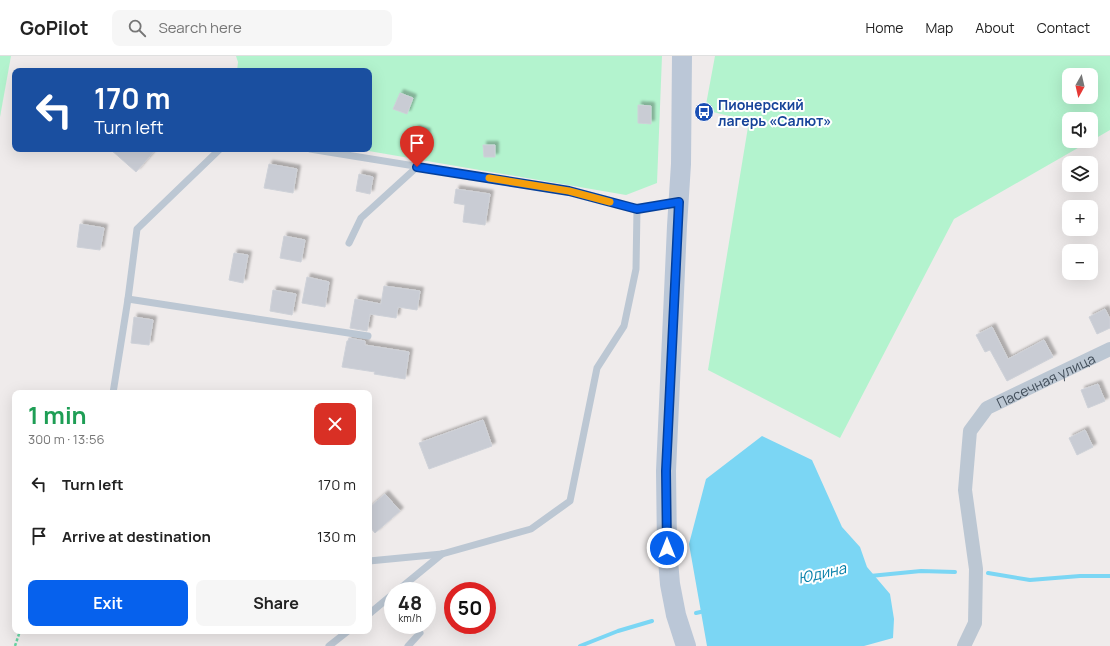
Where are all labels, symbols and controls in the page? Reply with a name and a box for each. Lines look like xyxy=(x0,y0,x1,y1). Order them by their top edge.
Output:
search box xyxy=(112,10,392,46)
text: GoPilot xyxy=(20,15,88,41)
icon: search xyxy=(126,17,148,39)
text: Search here xyxy=(158,17,242,38)
text: Home xyxy=(866,18,903,37)
text: Map xyxy=(925,18,953,37)
text: About xyxy=(975,18,1015,37)
text: Contact xyxy=(1037,18,1090,37)
north arrow xyxy=(1062,68,1098,104)
map controls xyxy=(1062,68,1098,280)
text: 170 m xyxy=(94,79,170,117)
icon: left xyxy=(28,84,80,136)
place label: Пионерский лагерь «Салют» xyxy=(718,95,832,130)
bus stop icon: Пионерский лагерь «Салют» xyxy=(693,101,715,123)
button: sound xyxy=(1062,112,1098,148)
text: Turn left xyxy=(94,115,164,139)
pin xyxy=(400,126,434,167)
icon: arrive xyxy=(406,132,428,154)
button: layers xyxy=(1062,156,1098,192)
button: + xyxy=(1062,200,1098,236)
button: − xyxy=(1062,244,1098,280)
street label: Пасечная улица xyxy=(993,348,1098,412)
text: 1 min xyxy=(28,398,87,431)
button: close xyxy=(314,403,356,445)
text: 300 m · 13:56 xyxy=(28,430,105,448)
icon: left xyxy=(28,473,50,495)
text: Turn left xyxy=(62,474,124,495)
text: 170 m xyxy=(318,474,356,495)
icon: arrive xyxy=(28,525,50,547)
text: Arrive at destination xyxy=(62,526,211,547)
text: 130 m xyxy=(317,526,356,547)
position arrow xyxy=(646,527,688,569)
water label: Юдина xyxy=(796,557,849,589)
button: Exit xyxy=(28,580,188,626)
button: Share xyxy=(196,580,356,626)
speed limit sign: 50 xyxy=(444,582,496,634)
text: 48 xyxy=(398,589,422,616)
text: km/h xyxy=(398,611,422,625)

